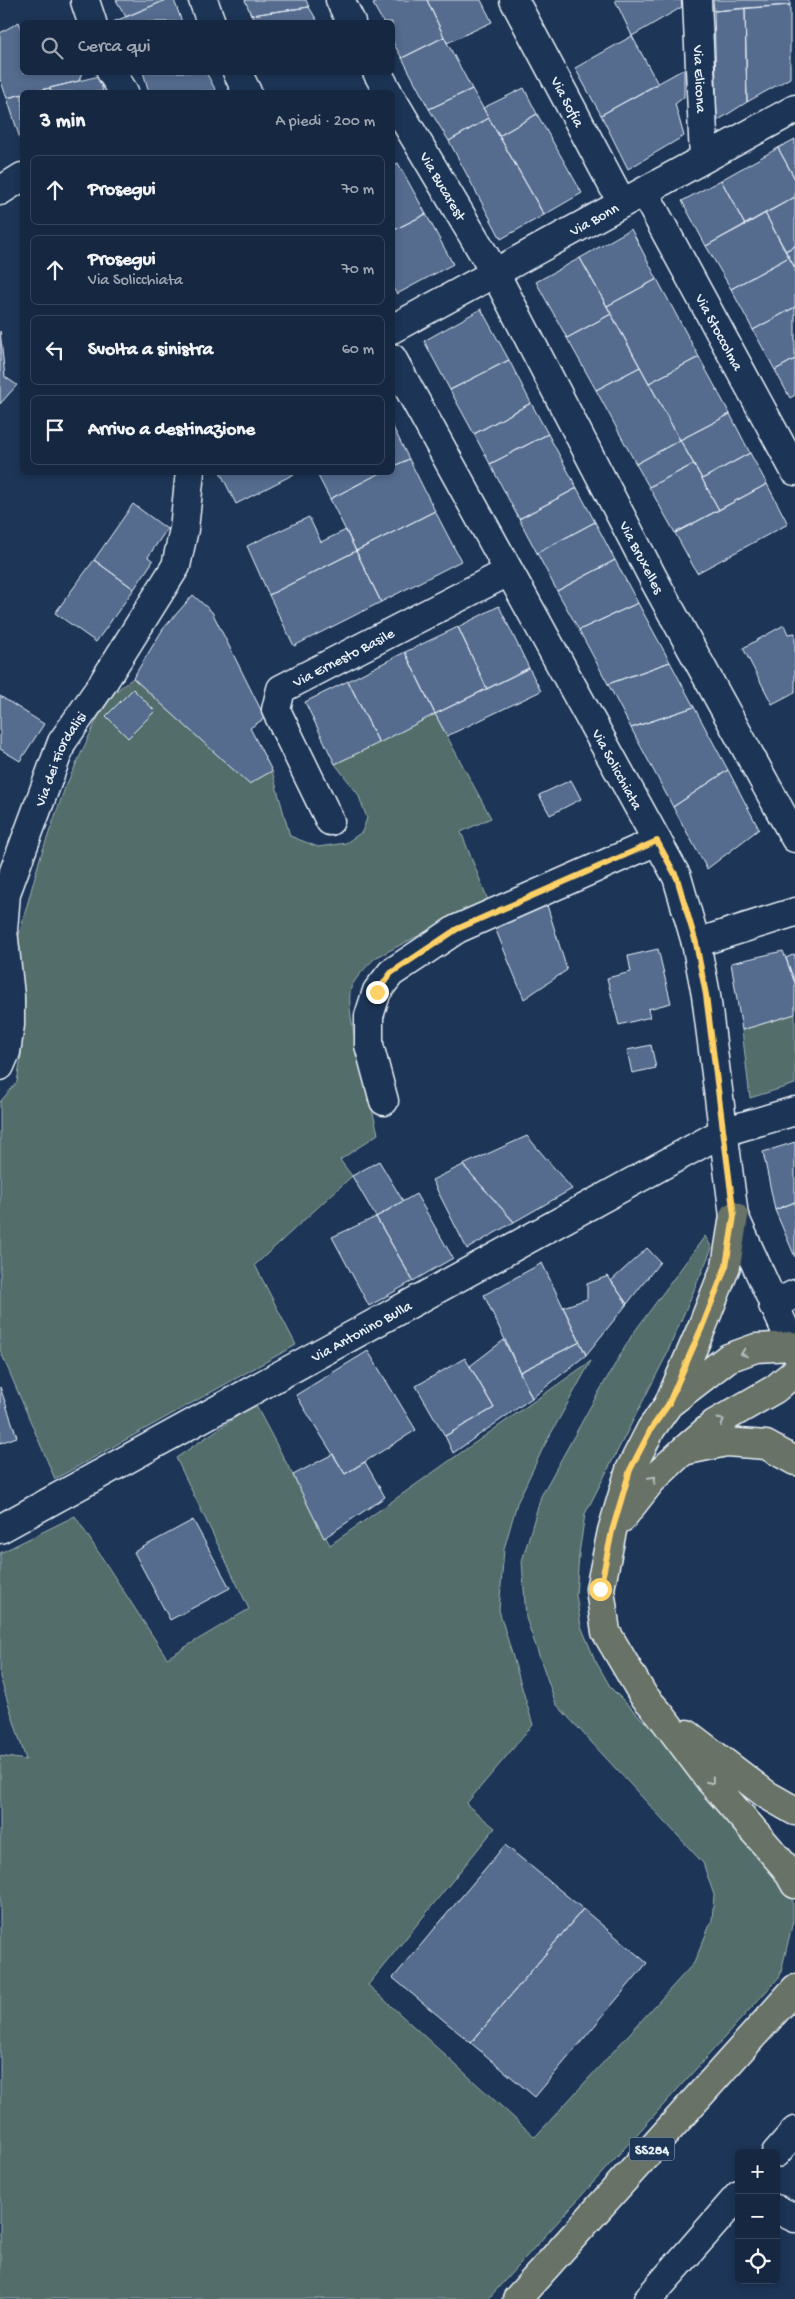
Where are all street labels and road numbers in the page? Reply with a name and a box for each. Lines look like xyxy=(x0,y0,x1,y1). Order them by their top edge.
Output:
street label: Via Elicona xyxy=(688,44,709,114)
street label: Via Sofia xyxy=(545,73,587,131)
street label: Via Bucarest xyxy=(414,149,470,226)
street label: Via Bonn xyxy=(566,200,623,242)
street label: Via Stoccolma xyxy=(689,290,746,375)
street label: Via Bruxelles xyxy=(614,518,667,598)
street label: Via Ernesto Basile xyxy=(289,625,398,693)
street label: Via dei Fiordalisi xyxy=(32,709,91,810)
street label: Via Solicchiata xyxy=(586,726,646,814)
street label: Via Antonino Bulla xyxy=(308,1297,416,1368)
road number: SS284 xyxy=(630,2138,674,2160)

